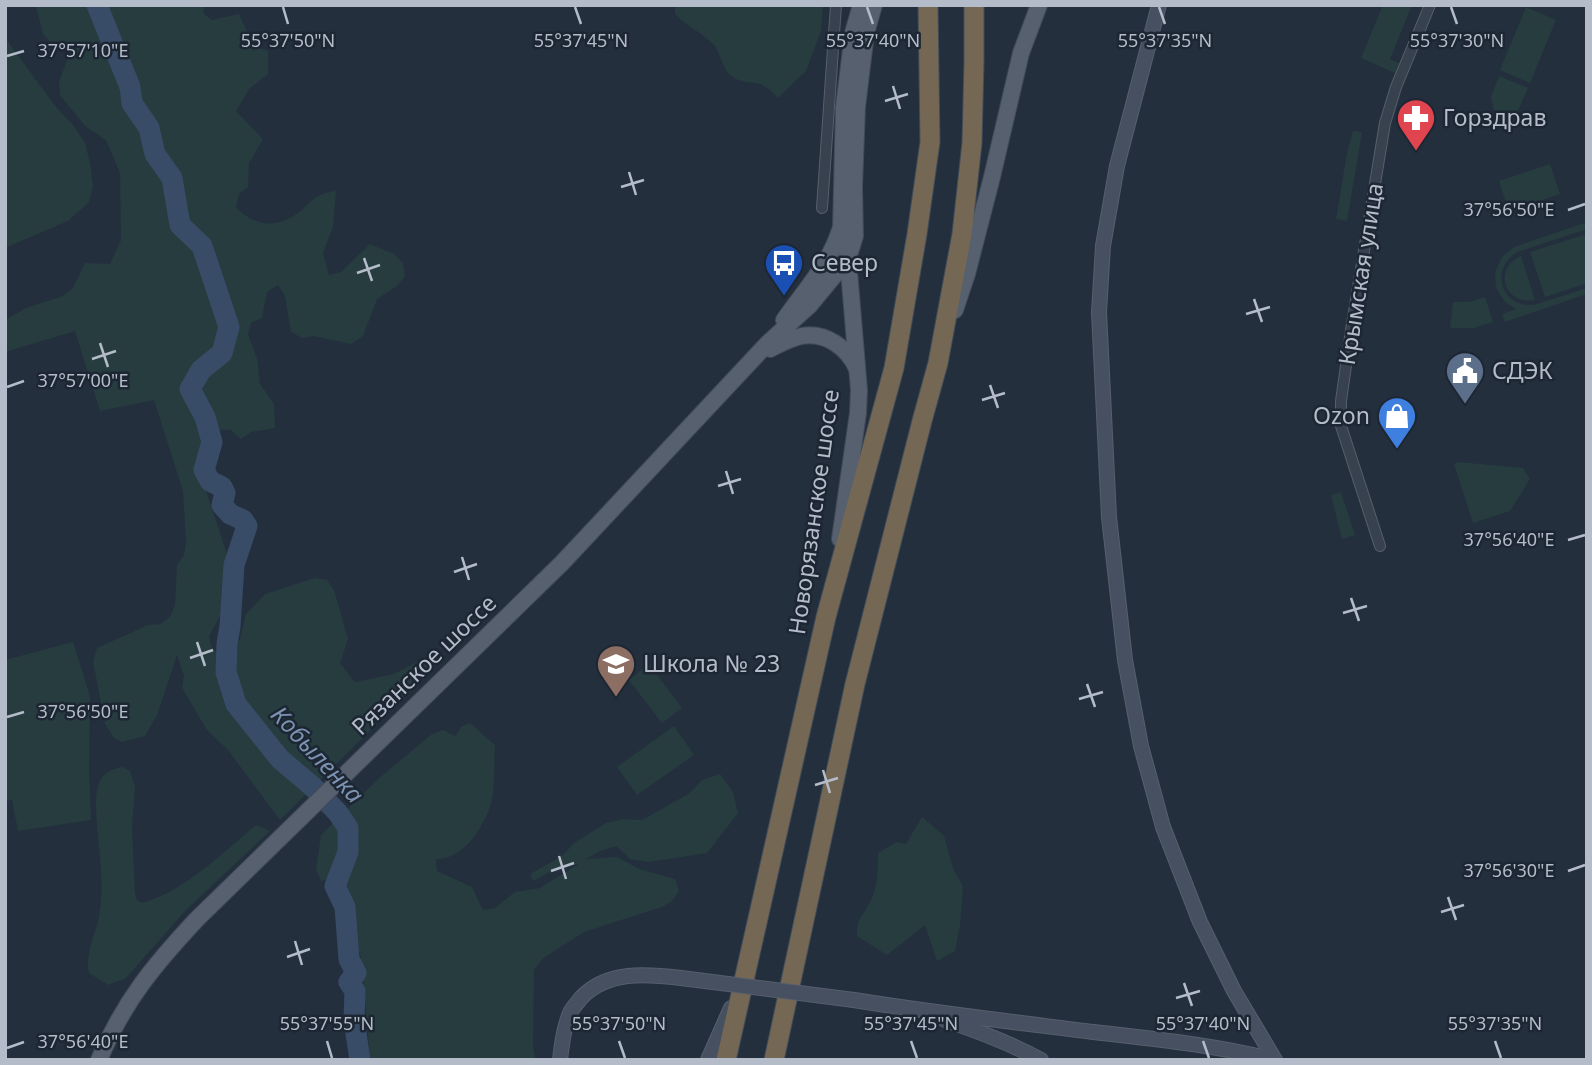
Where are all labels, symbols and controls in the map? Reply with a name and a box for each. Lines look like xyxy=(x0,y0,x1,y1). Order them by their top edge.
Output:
text: 55°37'50"N xyxy=(241,28,335,52)
text: 55°37'45"N xyxy=(534,28,628,52)
text: 55°37'40"N xyxy=(826,28,920,52)
text: 55°37'35"N xyxy=(1118,28,1212,52)
text: 55°37'30"N xyxy=(1410,28,1504,52)
text: 37°57'10"E xyxy=(38,38,128,62)
pharmacy icon: Горздрав xyxy=(1395,97,1437,152)
place label: Горздрав xyxy=(1443,101,1546,133)
street label: Крымская улица xyxy=(1330,181,1390,367)
text: 37°56'50"E xyxy=(1464,197,1554,221)
bus stop icon: Север xyxy=(763,242,805,297)
place label: Север xyxy=(811,246,878,278)
public building icon: СДЭК xyxy=(1444,350,1486,405)
place label: СДЭК xyxy=(1492,354,1553,386)
text: 37°57'00"E xyxy=(38,368,128,392)
street label: Новорязанское шоссе xyxy=(780,387,846,636)
shop icon: Ozon xyxy=(1376,395,1418,450)
place label: Ozon xyxy=(1313,399,1370,431)
text: 37°56'40"E xyxy=(1464,527,1554,551)
street label: Рязанское шоссе xyxy=(344,587,503,742)
school or university icon: Школа № 23 xyxy=(595,643,637,698)
place label: Школа № 23 xyxy=(643,647,780,679)
water label: Кобыленка xyxy=(264,698,372,810)
text: 37°56'50"E xyxy=(38,699,128,723)
text: 37°56'30"E xyxy=(1464,858,1554,882)
text: 55°37'55"N xyxy=(280,1011,374,1035)
text: 55°37'50"N xyxy=(572,1011,666,1035)
text: 55°37'45"N xyxy=(864,1011,958,1035)
text: 55°37'40"N xyxy=(1156,1011,1250,1035)
text: 55°37'35"N xyxy=(1448,1011,1542,1035)
text: 37°56'40"E xyxy=(38,1029,128,1053)

